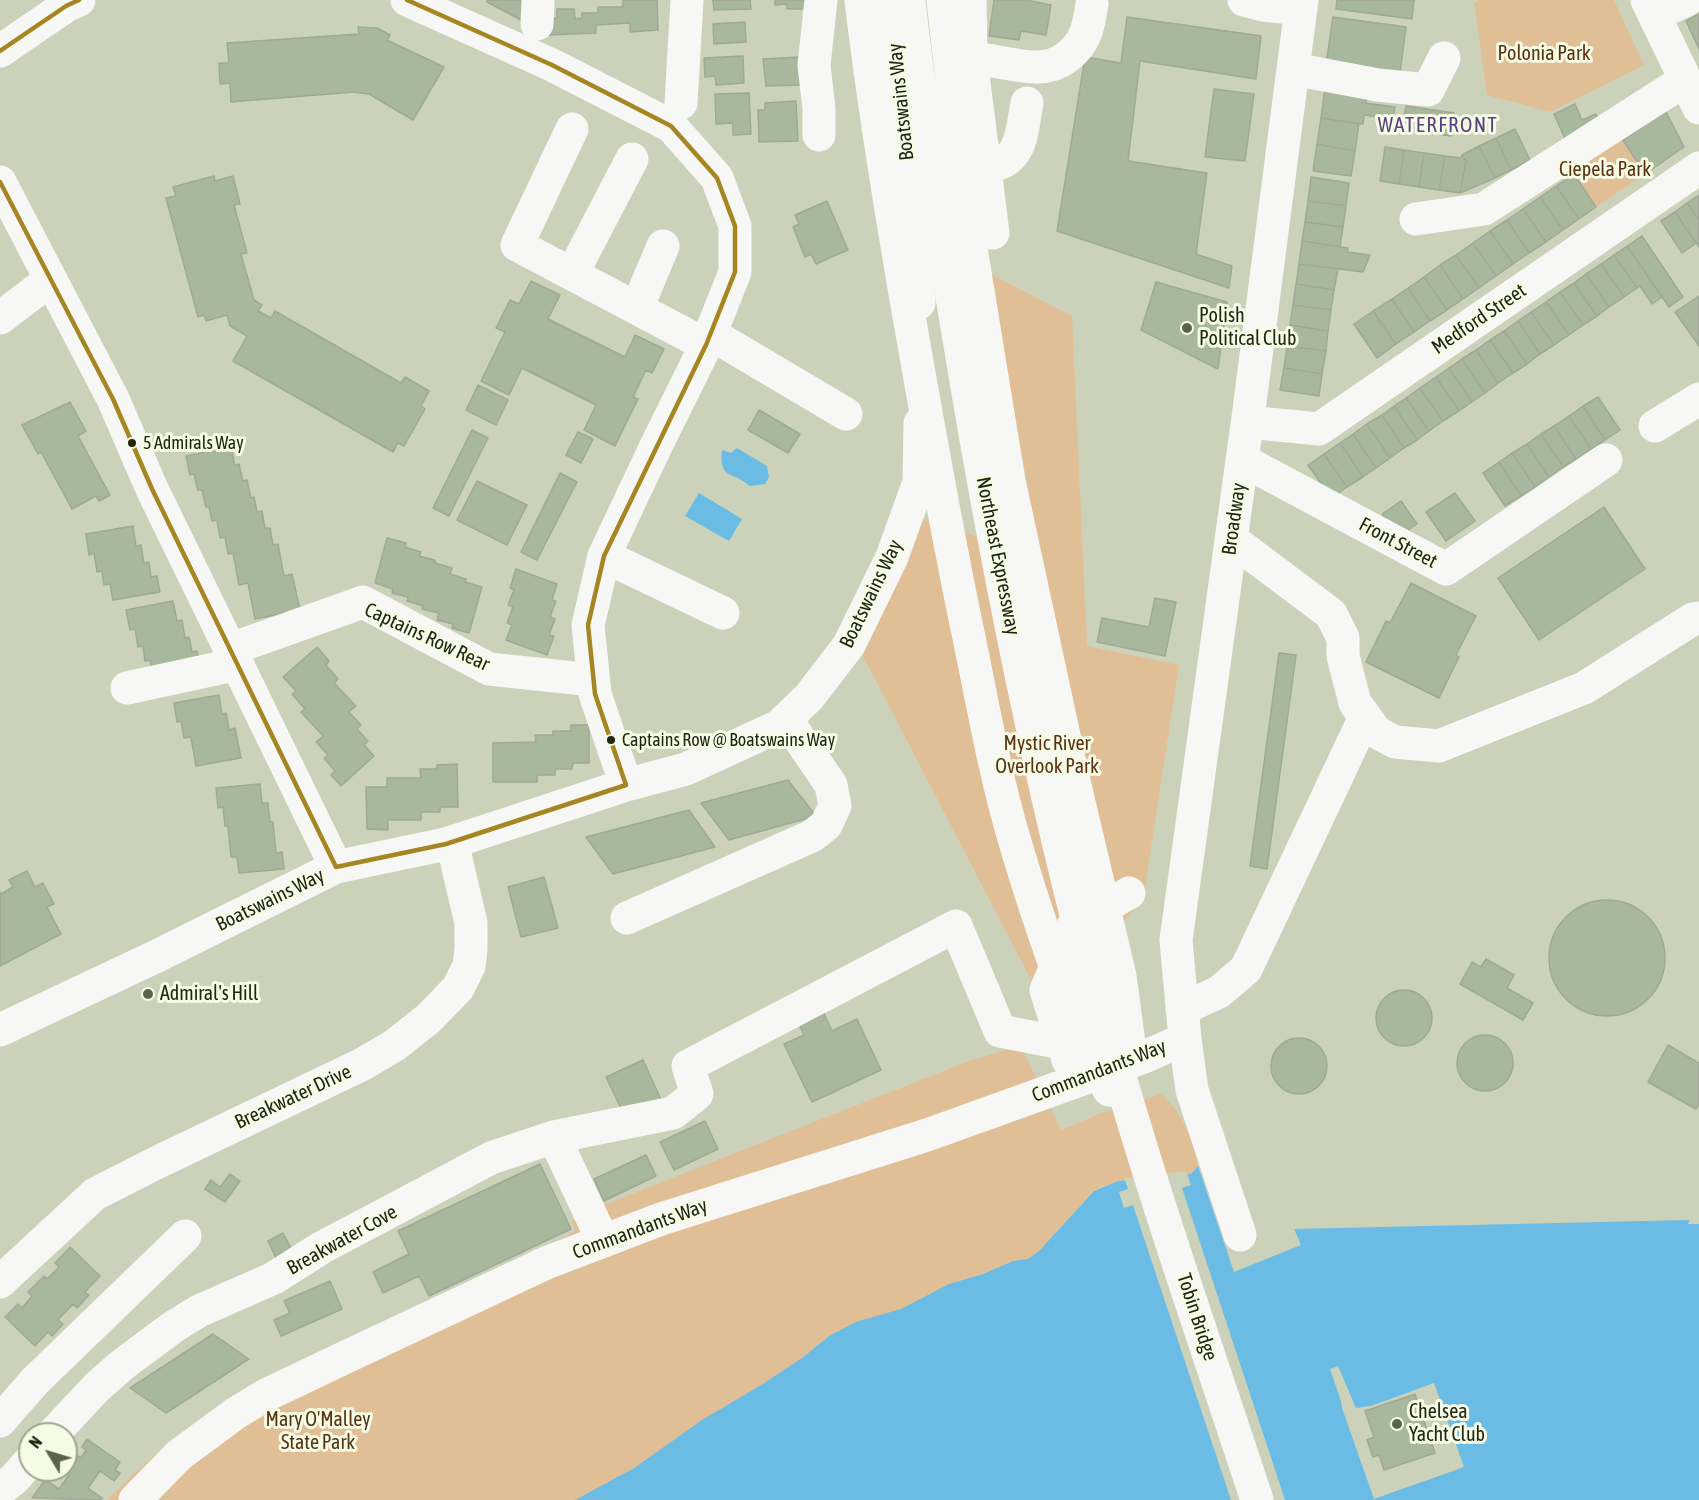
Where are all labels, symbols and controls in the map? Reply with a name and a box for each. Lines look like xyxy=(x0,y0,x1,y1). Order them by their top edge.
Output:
street label: Boatswains Way xyxy=(883,42,919,162)
park label: Polonia Park xyxy=(1497,42,1591,66)
district label: WATERFRONT xyxy=(1378,112,1498,138)
park label: Ciepela Park xyxy=(1559,158,1651,182)
street label: Medford Street xyxy=(1427,279,1531,359)
place label: Polish Political Club xyxy=(1199,304,1296,351)
marker: Polish Political Club xyxy=(1180,321,1194,335)
place label: 5 Admirals Way xyxy=(143,432,244,454)
marker: 5 Admirals Way xyxy=(126,437,138,449)
street label: Northeast Expressway xyxy=(971,475,1025,637)
street label: Broadway xyxy=(1217,481,1251,557)
street label: Front Street xyxy=(1355,512,1441,574)
street label: Boatswains Way xyxy=(834,536,908,652)
street label: Captains Row Rear xyxy=(361,598,493,676)
place label: Captains Row @ Boatswains Way xyxy=(622,729,835,751)
park label: Mystic River Overlook Park xyxy=(995,732,1099,779)
marker: Captains Row @ Boatswains Way xyxy=(605,734,617,746)
street label: Boatswains Way xyxy=(212,863,328,937)
place label: Admiral's Hill xyxy=(160,982,258,1006)
marker: Admiral's Hill xyxy=(141,987,155,1001)
street label: Commandants Way xyxy=(1029,1034,1169,1108)
street label: Breakwater Drive xyxy=(231,1060,355,1134)
street label: Commandants Way xyxy=(569,1193,711,1265)
street label: Breakwater Cove xyxy=(283,1200,401,1280)
street label: Tobin Bridge xyxy=(1172,1270,1222,1364)
place label: Chelsea Yacht Club xyxy=(1409,1400,1485,1447)
park label: Mary O'Malley State Park xyxy=(266,1408,370,1455)
marker: Chelsea Yacht Club xyxy=(1390,1417,1404,1431)
north arrow xyxy=(18,1422,78,1482)
text: N xyxy=(25,1433,45,1451)

